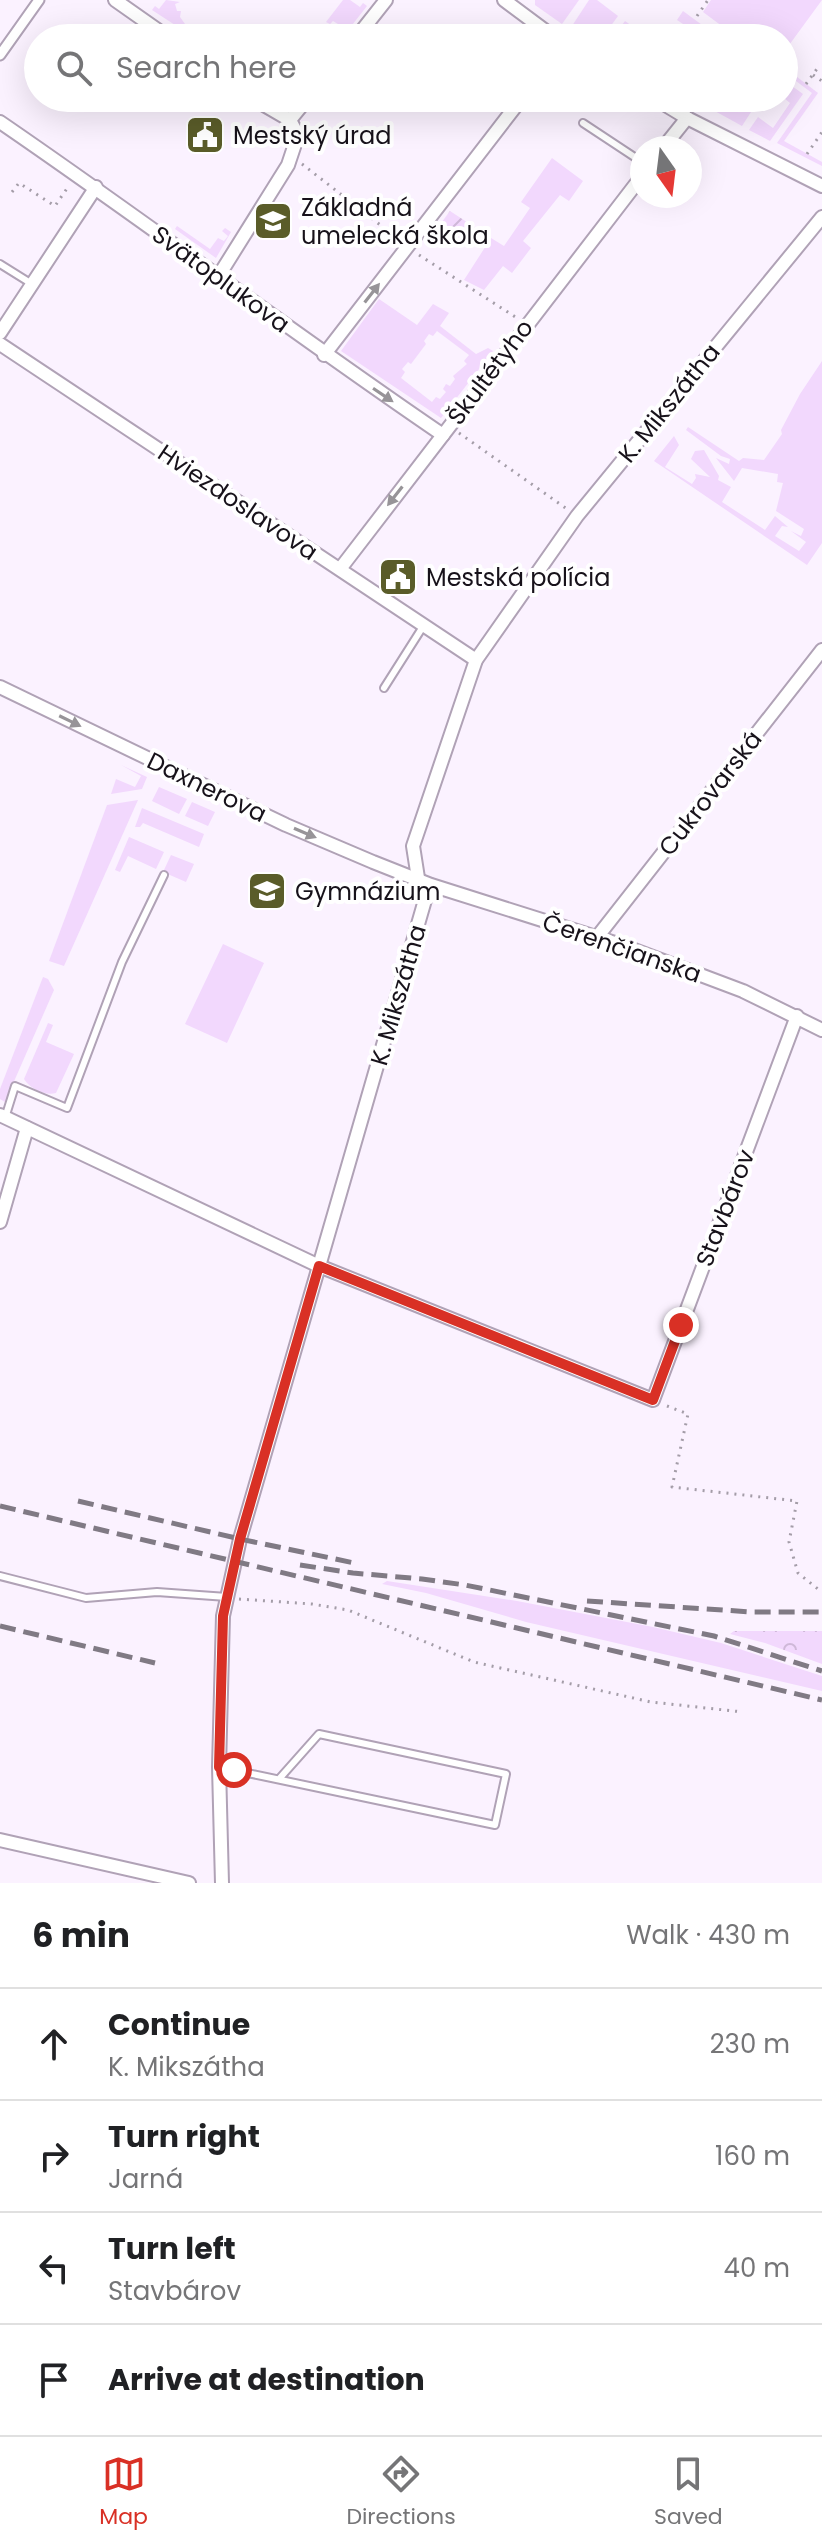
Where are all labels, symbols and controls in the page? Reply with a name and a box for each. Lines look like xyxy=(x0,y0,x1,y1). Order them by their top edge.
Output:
search box xyxy=(24,24,798,112)
icon: search xyxy=(52,46,96,90)
text: Search here xyxy=(116,46,297,89)
public building icon: Mestský úrad xyxy=(184,114,226,156)
place label: Mestský úrad xyxy=(233,119,391,152)
north arrow xyxy=(630,136,702,208)
place label: Základná umelecká škola xyxy=(301,191,489,252)
school or university icon: Základná umelecká škola xyxy=(252,200,294,242)
street label: Svätoplukova xyxy=(145,218,297,340)
one-way arrow xyxy=(364,283,380,303)
street label: Škultétyho xyxy=(439,312,541,432)
street label: K. Mikszátha xyxy=(611,336,727,470)
one-way arrow xyxy=(373,387,394,402)
street label: Hviezdoslavova xyxy=(151,436,325,568)
one-way arrow xyxy=(387,486,404,506)
public building icon: Mestská polícia xyxy=(377,556,419,598)
place label: Mestská polícia xyxy=(426,561,610,594)
one-way arrow xyxy=(59,714,82,727)
street label: Cukrovarská xyxy=(651,724,769,862)
street label: Daxnerova xyxy=(142,744,272,830)
one-way arrow xyxy=(293,826,317,839)
school or university icon: Gymnázium xyxy=(246,870,288,912)
place label: Gymnázium xyxy=(295,875,440,908)
street label: Čerenčianska xyxy=(538,905,706,991)
street label: K. Mikszátha xyxy=(362,921,434,1069)
street label: Stavbárov xyxy=(688,1144,763,1271)
route end xyxy=(663,1307,699,1343)
route start xyxy=(216,1752,252,1788)
text: 6 min xyxy=(32,1911,130,1959)
text: Walk · 430 m xyxy=(626,1917,790,1953)
text: Continue xyxy=(108,2003,250,2046)
icon: ahead xyxy=(32,2022,76,2066)
text: 230 m xyxy=(710,2026,790,2062)
text: K. Mikszátha xyxy=(108,2049,265,2085)
text: Turn right xyxy=(108,2115,260,2158)
icon: right xyxy=(32,2134,76,2178)
text: 160 m xyxy=(715,2138,790,2174)
text: Jarná xyxy=(108,2161,183,2197)
text: Turn left xyxy=(108,2227,236,2270)
icon: left xyxy=(32,2246,76,2290)
text: 40 m xyxy=(724,2250,790,2286)
text: Stavbárov xyxy=(108,2273,241,2309)
icon: arrive xyxy=(32,2358,76,2402)
text: Arrive at destination xyxy=(108,2358,425,2401)
tab: Map xyxy=(99,2452,148,2533)
tab: Directions xyxy=(346,2452,456,2533)
tab: Saved xyxy=(654,2452,723,2533)

